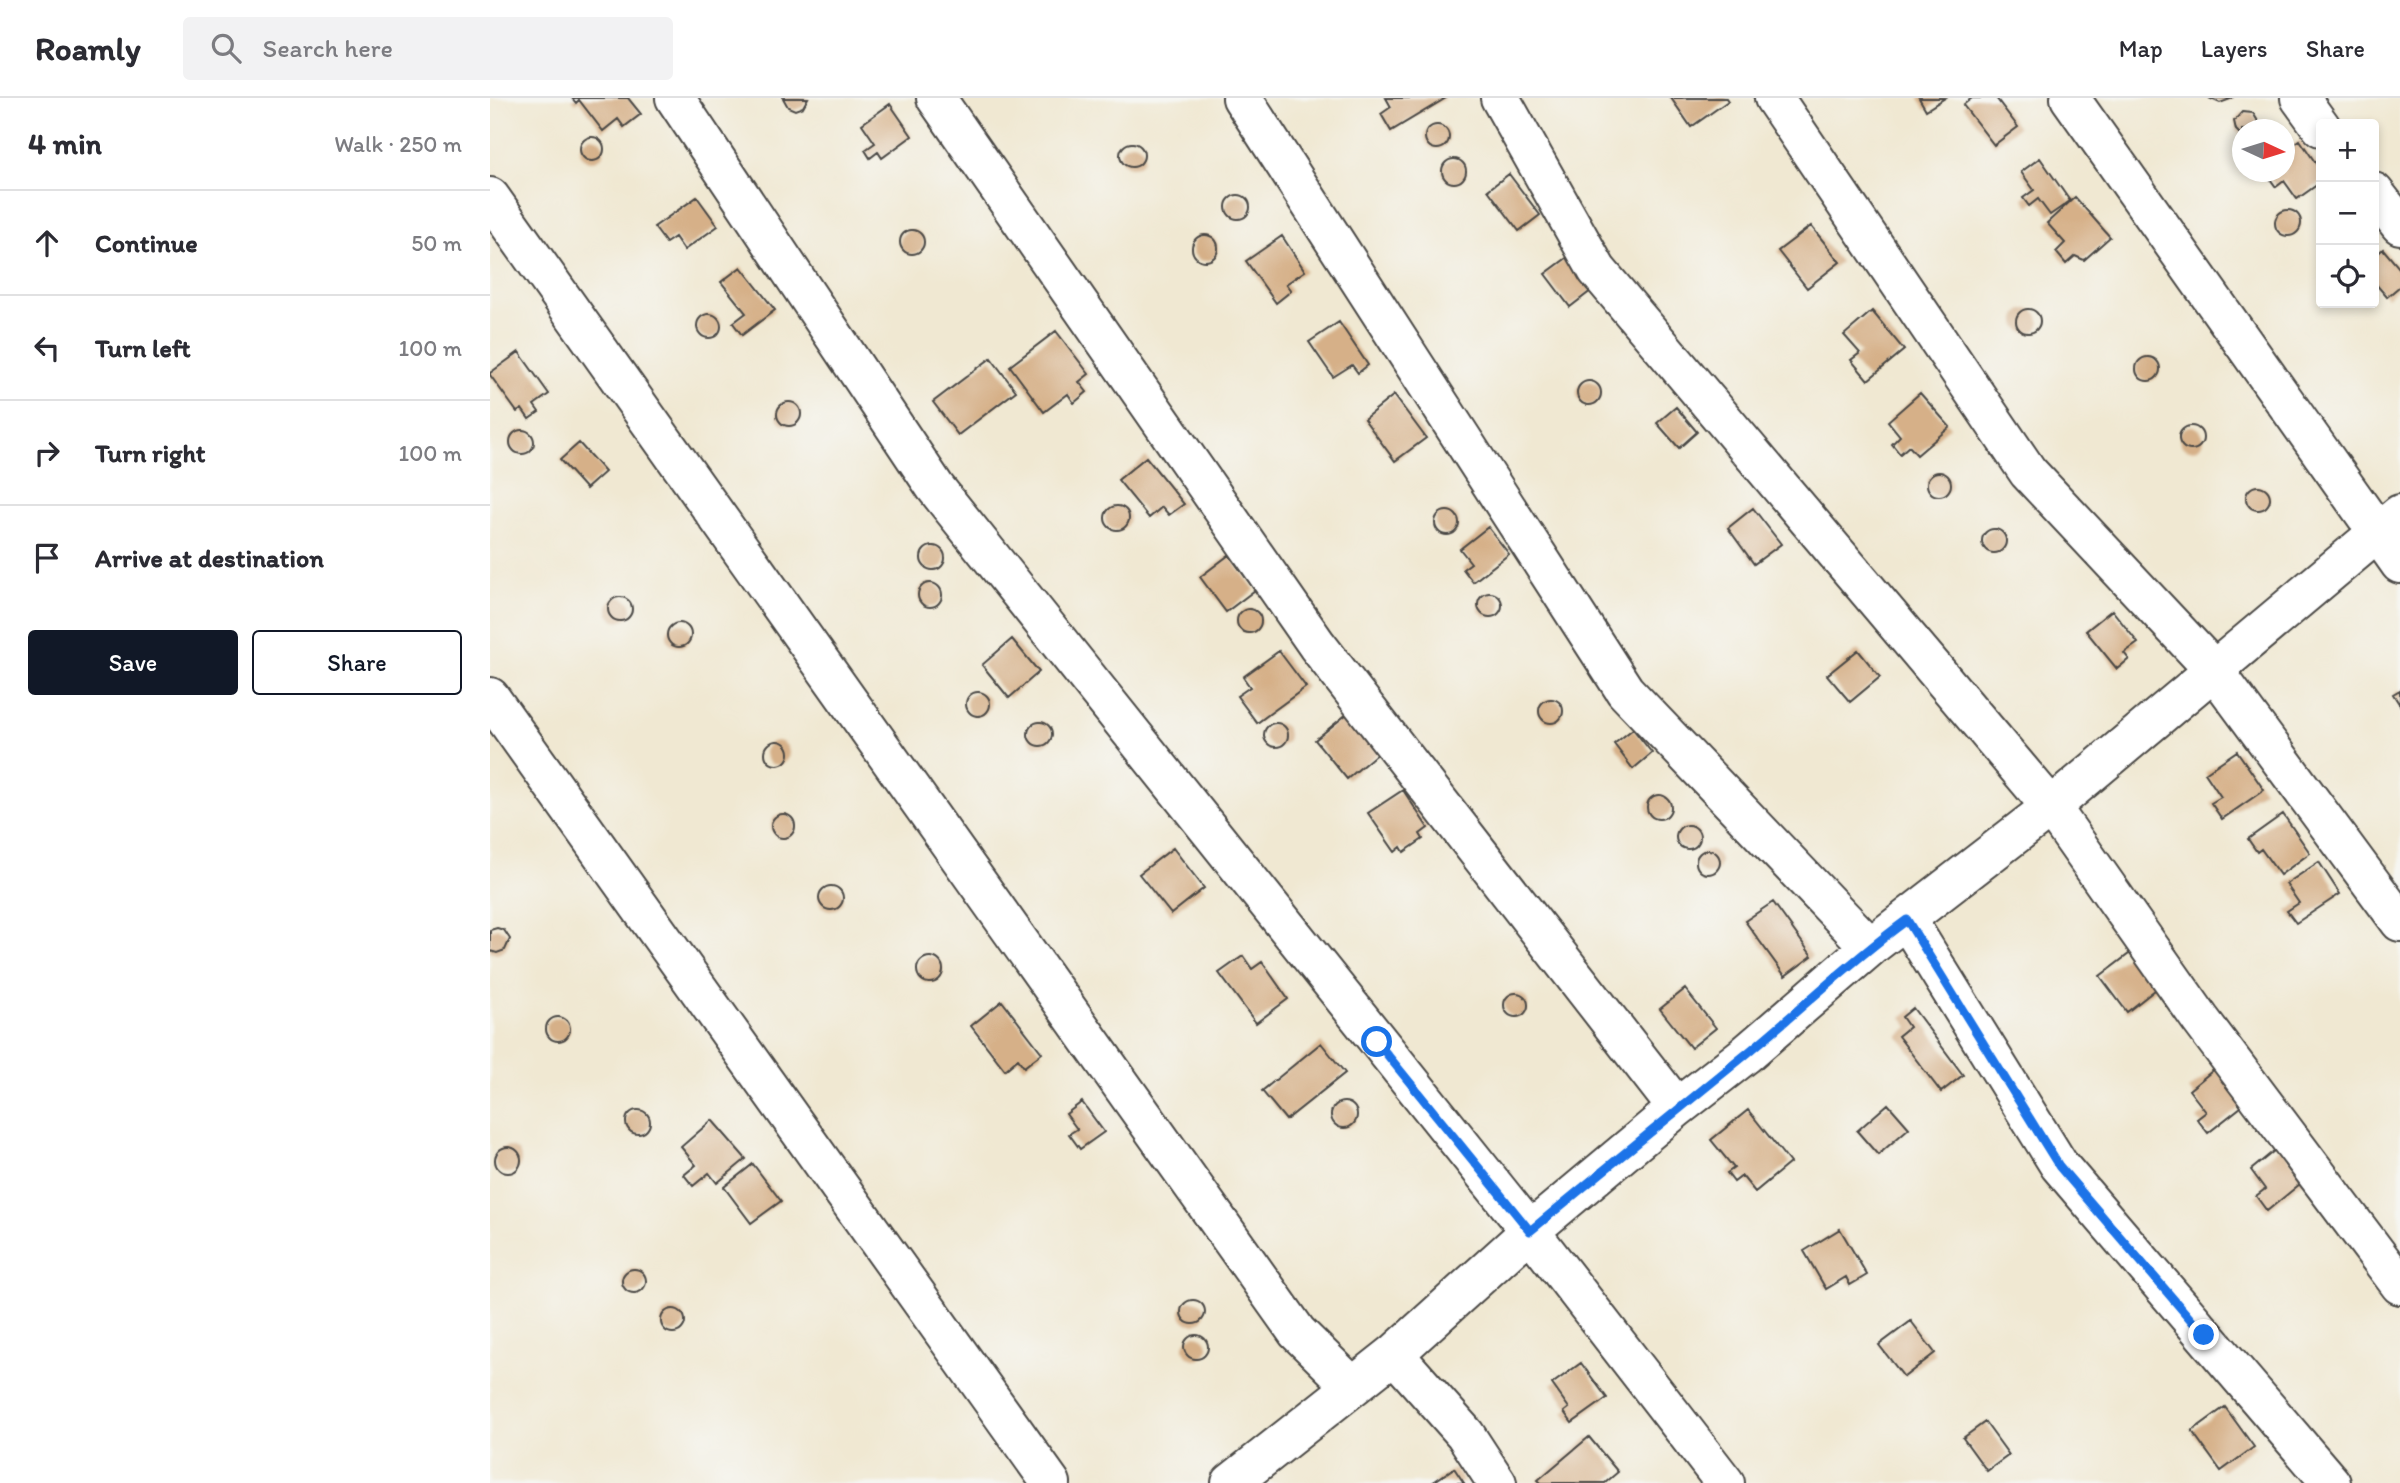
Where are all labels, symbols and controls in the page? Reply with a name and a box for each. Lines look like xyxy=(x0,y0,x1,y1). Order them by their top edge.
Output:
search box xyxy=(183,17,673,80)
text: Roamly xyxy=(35,29,141,68)
icon: search xyxy=(207,29,245,67)
text: Search here xyxy=(263,32,393,64)
text: Map xyxy=(2119,34,2163,63)
text: Layers xyxy=(2201,34,2268,63)
text: Share xyxy=(2306,34,2365,63)
north arrow xyxy=(2232,119,2295,182)
map controls xyxy=(2316,119,2379,308)
button: + xyxy=(2316,119,2379,182)
text: 4 min xyxy=(28,125,102,162)
text: Walk · 250 m xyxy=(334,130,462,158)
button: − xyxy=(2316,182,2379,245)
icon: ahead xyxy=(28,224,66,262)
text: Continue xyxy=(95,227,198,259)
text: 50 m xyxy=(411,229,462,257)
button: locate xyxy=(2316,245,2379,308)
icon: left xyxy=(28,329,66,367)
text: Turn left xyxy=(95,332,191,364)
text: 100 m xyxy=(398,334,462,362)
icon: right xyxy=(28,434,66,472)
text: Turn right xyxy=(95,437,206,469)
text: 100 m xyxy=(398,439,462,467)
icon: arrive xyxy=(28,539,66,577)
text: Arrive at destination xyxy=(95,542,324,574)
button: Save xyxy=(28,630,238,695)
button: Share xyxy=(252,630,462,695)
route start xyxy=(1361,1026,1392,1057)
route end xyxy=(2188,1319,2219,1350)

